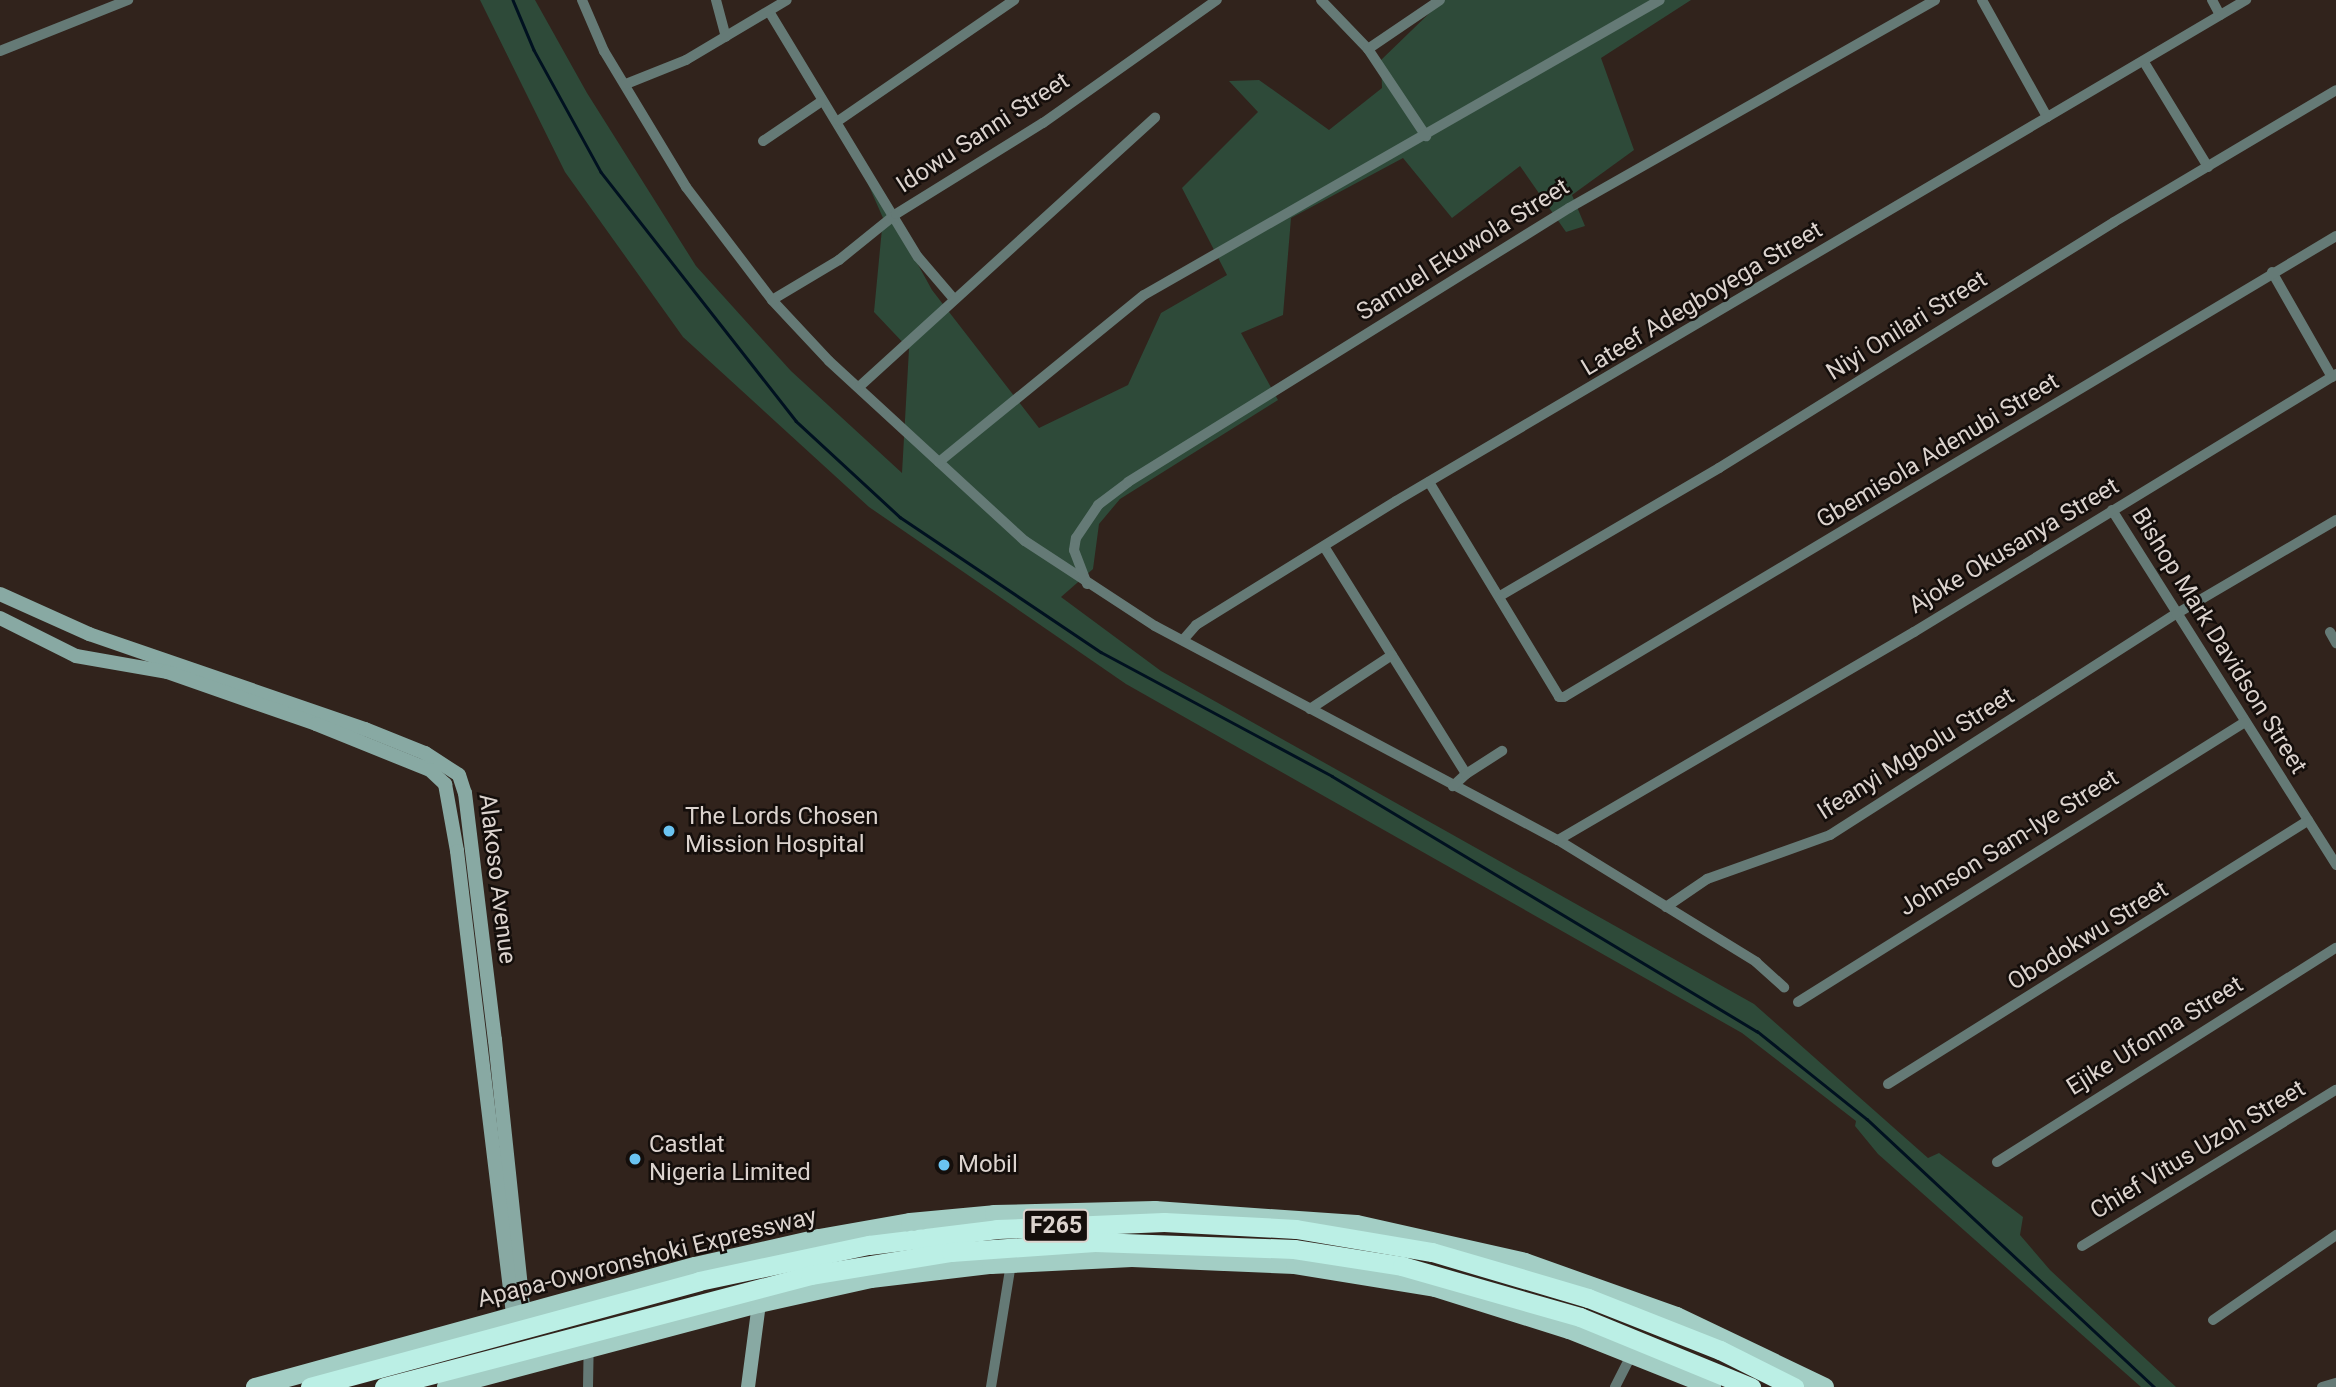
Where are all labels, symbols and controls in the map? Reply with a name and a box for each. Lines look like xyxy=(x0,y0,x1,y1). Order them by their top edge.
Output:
street label: Idowu Sanni Street xyxy=(891,66,1075,200)
street label: Samuel Ekuwola Street xyxy=(1351,173,1575,327)
street label: Lateef Adegboyega Street xyxy=(1576,216,1828,382)
street label: Niyi Onilari Street xyxy=(1821,265,1993,387)
street label: Gbemisola Adenubi Street xyxy=(1812,367,2064,535)
street label: Ajoke Okusanya Street xyxy=(1904,472,2124,620)
street label: Bishop Mark Davidson Street xyxy=(2125,503,2313,779)
street label: Ifeanyi Mgbolu Street xyxy=(1812,682,2020,826)
street label: Johnson Sam-Iye Street xyxy=(1894,764,2124,922)
street label: Alakoso Avenue xyxy=(472,792,522,966)
place label: The Lords Chosen Mission Hospital xyxy=(685,803,879,859)
marker: The Lords Chosen Mission Hospital xyxy=(659,821,679,841)
street label: Obodokwu Street xyxy=(2003,875,2173,997)
street label: Ejike Ufonna Street xyxy=(2062,970,2248,1102)
street label: Chief Vitus Uzoh Street xyxy=(2085,1074,2311,1226)
place label: Castlat Nigeria Limited xyxy=(649,1131,811,1187)
marker: Castlat Nigeria Limited xyxy=(627,1151,643,1167)
place label: Mobil xyxy=(958,1151,1018,1179)
marker: Mobil xyxy=(936,1157,952,1173)
street label: Apapa-Oworonshoki Expressway xyxy=(475,1202,819,1314)
road number: F265 xyxy=(1023,1206,1089,1246)

